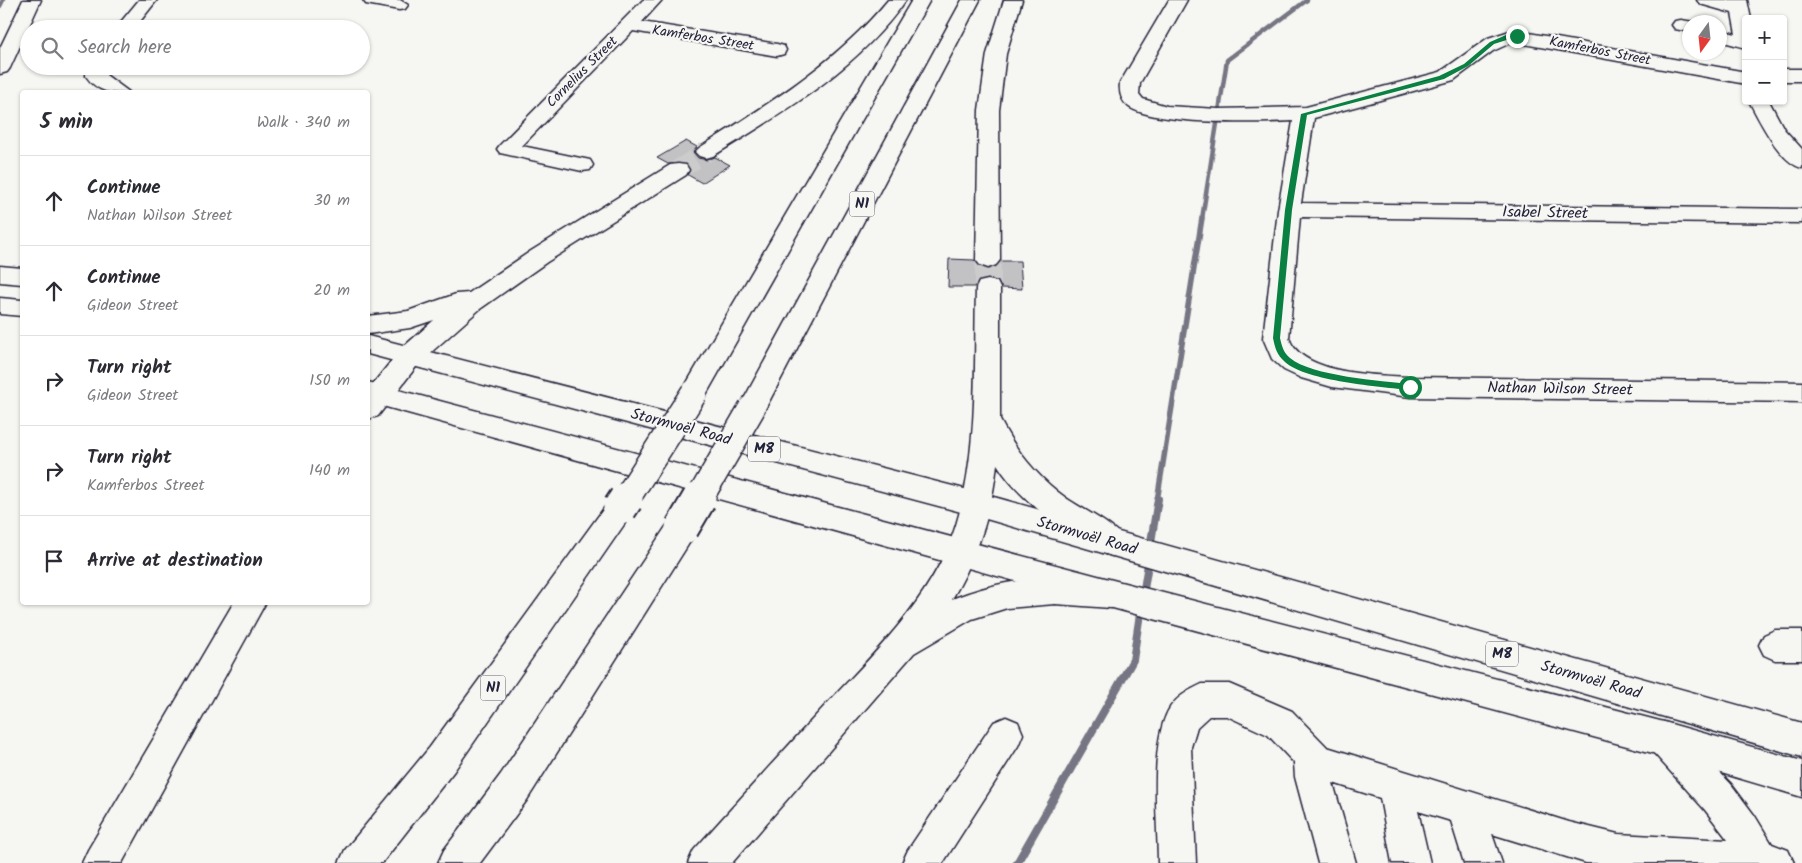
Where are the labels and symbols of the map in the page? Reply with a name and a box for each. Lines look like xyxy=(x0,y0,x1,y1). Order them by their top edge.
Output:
north arrow xyxy=(1682,15,1727,60)
street label: Kamferbos Street xyxy=(650,19,756,57)
route end xyxy=(1506,25,1529,48)
street label: Kamferbos Street xyxy=(1547,30,1653,72)
street label: Cornelius Street xyxy=(541,31,623,113)
road number: N1 xyxy=(850,192,874,216)
street label: Isabel Street xyxy=(1502,200,1589,226)
street label: Nathan Wilson Street xyxy=(1487,375,1634,403)
route start xyxy=(1399,376,1422,399)
street label: Stormvoël Road xyxy=(628,402,735,453)
road number: M8 xyxy=(748,436,780,462)
street label: Stormvoël Road xyxy=(1034,510,1141,563)
road number: M8 xyxy=(1486,642,1518,666)
street label: Stormvoël Road xyxy=(1538,654,1645,707)
road number: N1 xyxy=(480,676,506,700)

